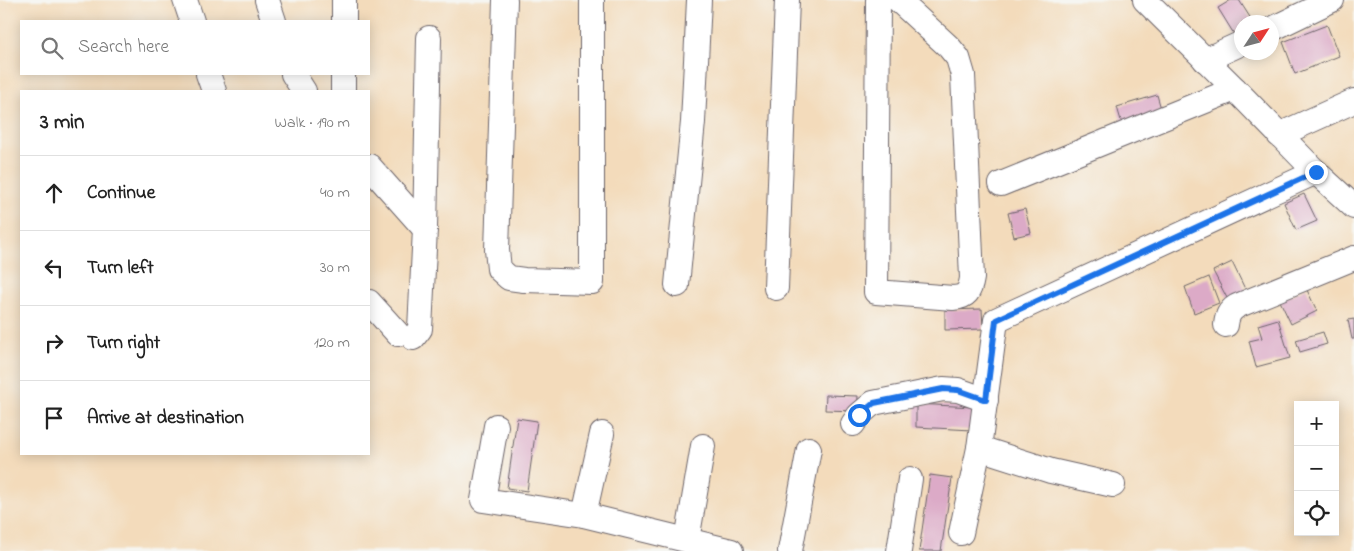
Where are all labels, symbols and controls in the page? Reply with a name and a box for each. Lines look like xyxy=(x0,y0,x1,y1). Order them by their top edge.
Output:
north arrow xyxy=(1234,15,1279,60)
search box xyxy=(20,20,370,75)
icon: search xyxy=(38,34,66,62)
text: Search here xyxy=(78,34,169,61)
text: 3 min xyxy=(40,108,84,138)
text: Walk · 190 m xyxy=(275,111,350,135)
route end xyxy=(1305,161,1328,184)
icon: ahead xyxy=(40,179,68,207)
text: Continue xyxy=(87,180,155,207)
text: 40 m xyxy=(320,181,350,205)
icon: left xyxy=(40,254,68,282)
text: Turn left xyxy=(87,255,154,282)
text: 30 m xyxy=(320,256,350,280)
icon: right xyxy=(40,329,68,357)
text: Turn right xyxy=(87,330,160,357)
text: 120 m xyxy=(314,331,350,355)
map controls xyxy=(1294,401,1339,536)
button: + xyxy=(1294,401,1339,446)
icon: arrive xyxy=(40,404,68,432)
route start xyxy=(848,404,871,427)
text: Arrive at destination xyxy=(87,405,244,432)
button: − xyxy=(1294,446,1339,491)
button: locate xyxy=(1294,491,1339,536)

